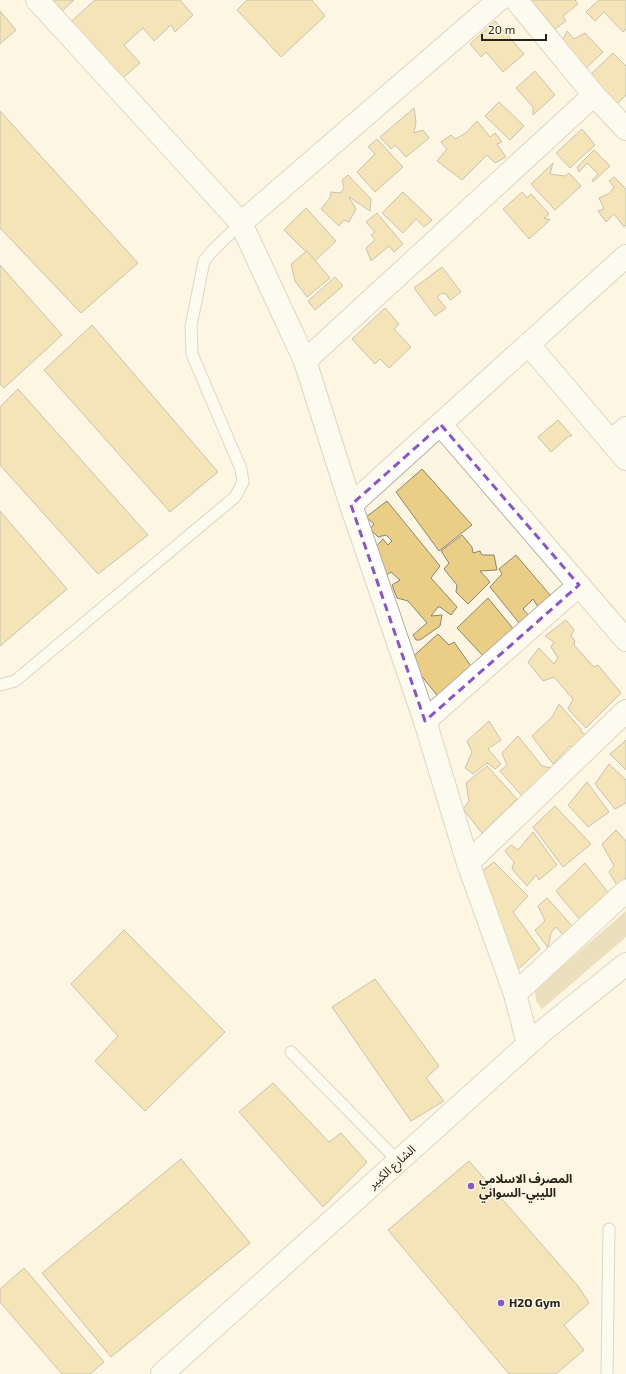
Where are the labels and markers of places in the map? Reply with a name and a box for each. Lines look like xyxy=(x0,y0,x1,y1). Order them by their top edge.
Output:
place label: المصرف الاسلامي الليبي-السواني xyxy=(479,1171,572,1203)
marker: المصرف الاسلامي الليبي-السواني xyxy=(466,1181,476,1191)
place label: H2O Gym xyxy=(509,1295,560,1310)
marker: H2O Gym xyxy=(496,1298,506,1308)

